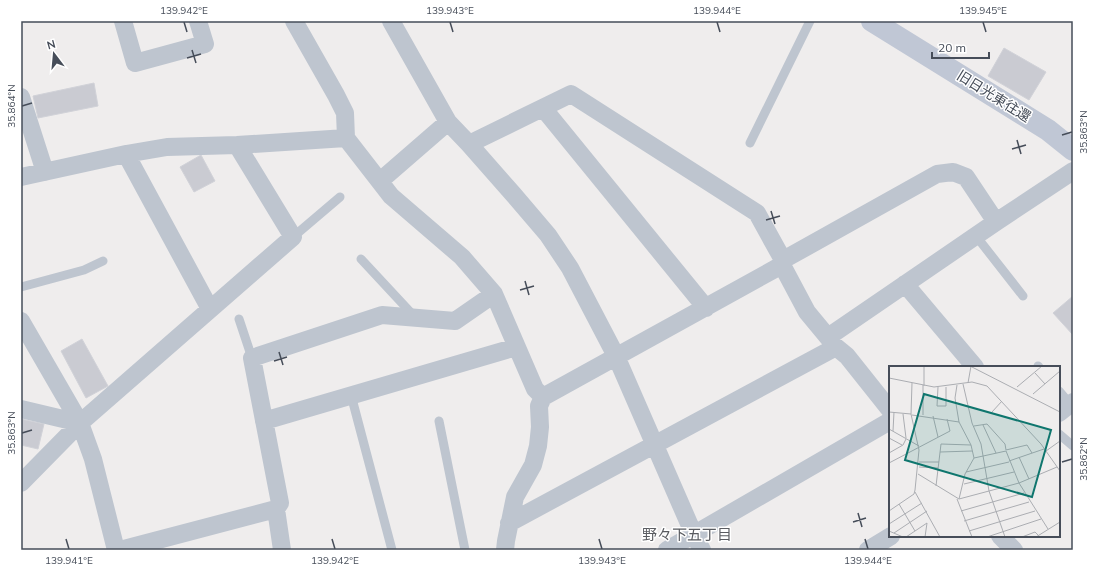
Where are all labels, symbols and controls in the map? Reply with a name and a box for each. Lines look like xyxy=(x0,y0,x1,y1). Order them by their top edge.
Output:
text: 139.942°E xyxy=(160,4,208,17)
text: 139.943°E xyxy=(426,4,474,17)
text: 139.944°E xyxy=(693,4,741,17)
text: 139.945°E xyxy=(959,4,1007,17)
north arrow xyxy=(34,34,74,74)
scale bar xyxy=(932,34,989,60)
text: N xyxy=(45,37,57,52)
text: 20 m xyxy=(938,40,966,55)
street label: 旧日光東往還 xyxy=(954,66,1034,126)
text: 35.864°N xyxy=(5,84,18,128)
text: 35.863°N xyxy=(1077,110,1090,154)
inset map xyxy=(889,366,1060,537)
text: 35.863°N xyxy=(5,411,18,455)
text: 35.862°N xyxy=(1077,437,1090,481)
district label: 野々下五丁目 xyxy=(642,525,732,544)
text: 139.941°E xyxy=(45,554,93,567)
text: 139.942°E xyxy=(311,554,359,567)
text: 139.943°E xyxy=(578,554,626,567)
text: 139.944°E xyxy=(844,554,892,567)

